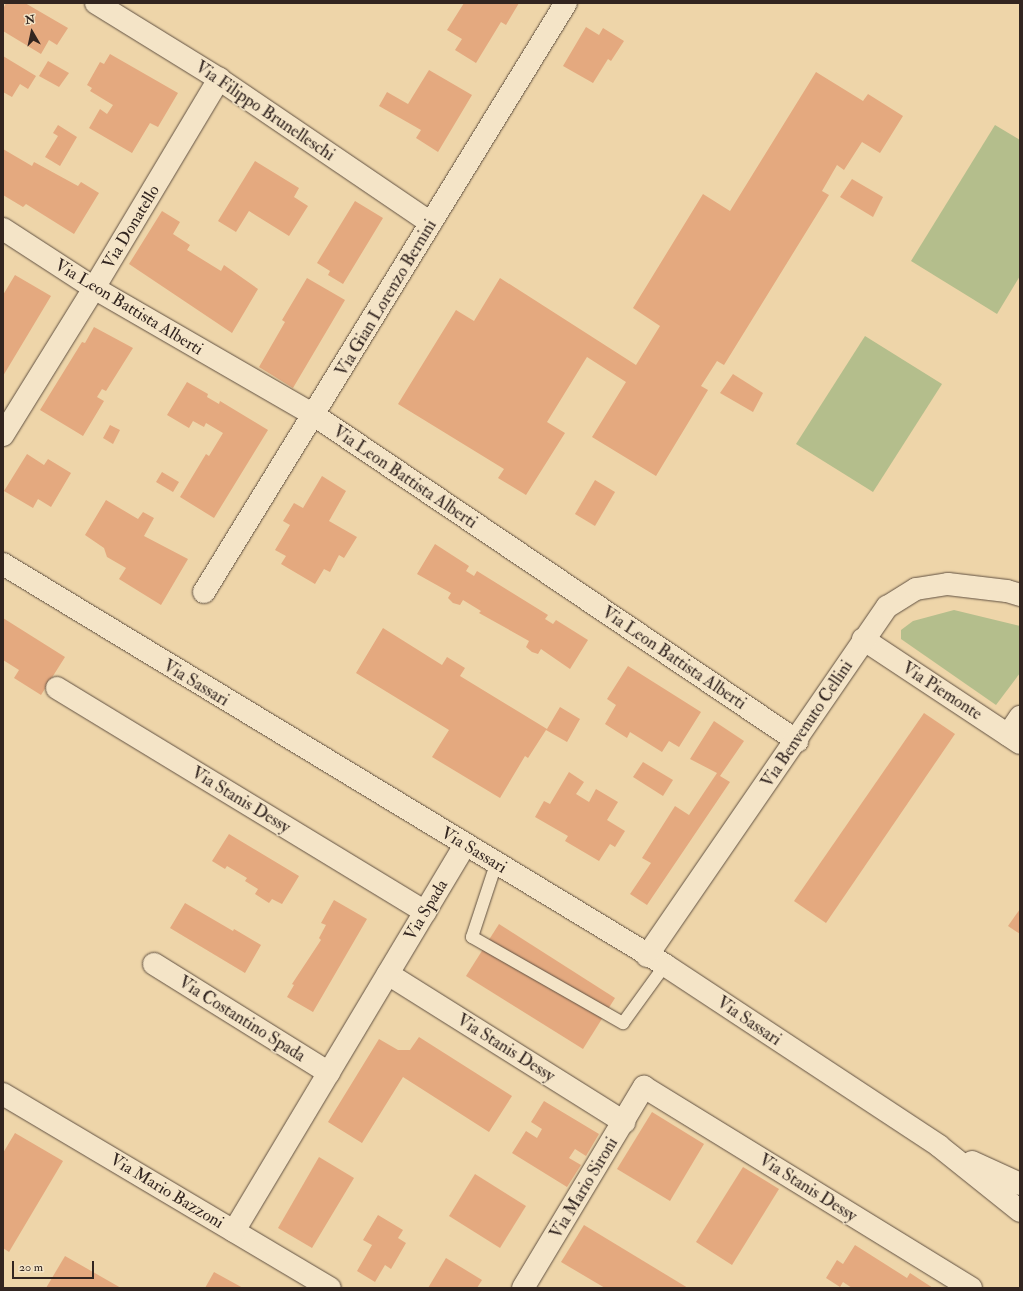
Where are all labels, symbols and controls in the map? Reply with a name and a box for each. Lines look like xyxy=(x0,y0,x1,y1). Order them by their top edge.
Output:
north arrow xyxy=(12,12,52,52)
text: N xyxy=(24,12,36,27)
street label: Via Filippo Brunelleschi xyxy=(191,57,339,165)
street label: Via Donatello xyxy=(98,181,164,273)
street label: Via Gian Lorenzo Bernini xyxy=(331,216,441,380)
street label: Via Leon Battista Alberti xyxy=(51,255,207,359)
street label: Via Leon Battista Alberti xyxy=(329,421,481,533)
street label: Via Leon Battista Alberti xyxy=(598,602,750,714)
street label: Via Sassari xyxy=(159,655,233,711)
street label: Via Benvenuto Cellini xyxy=(757,657,857,791)
street label: Via Piemonte xyxy=(898,658,986,724)
street label: Via Stanis Dessy xyxy=(188,762,294,838)
street label: Via Sassari xyxy=(437,822,511,878)
street label: Via Spada xyxy=(400,876,452,944)
street label: Via Costantino Spada xyxy=(175,972,309,1066)
street label: Via Sassari xyxy=(713,992,785,1050)
street label: Via Stanis Dessy xyxy=(453,1010,559,1086)
street label: Via Mario Sironi xyxy=(546,1134,622,1242)
street label: Via Mario Bazzoni xyxy=(106,1149,228,1233)
street label: Via Stanis Dessy xyxy=(755,1150,861,1226)
scale bar xyxy=(14,1253,96,1279)
text: 20 m xyxy=(19,1260,43,1275)

